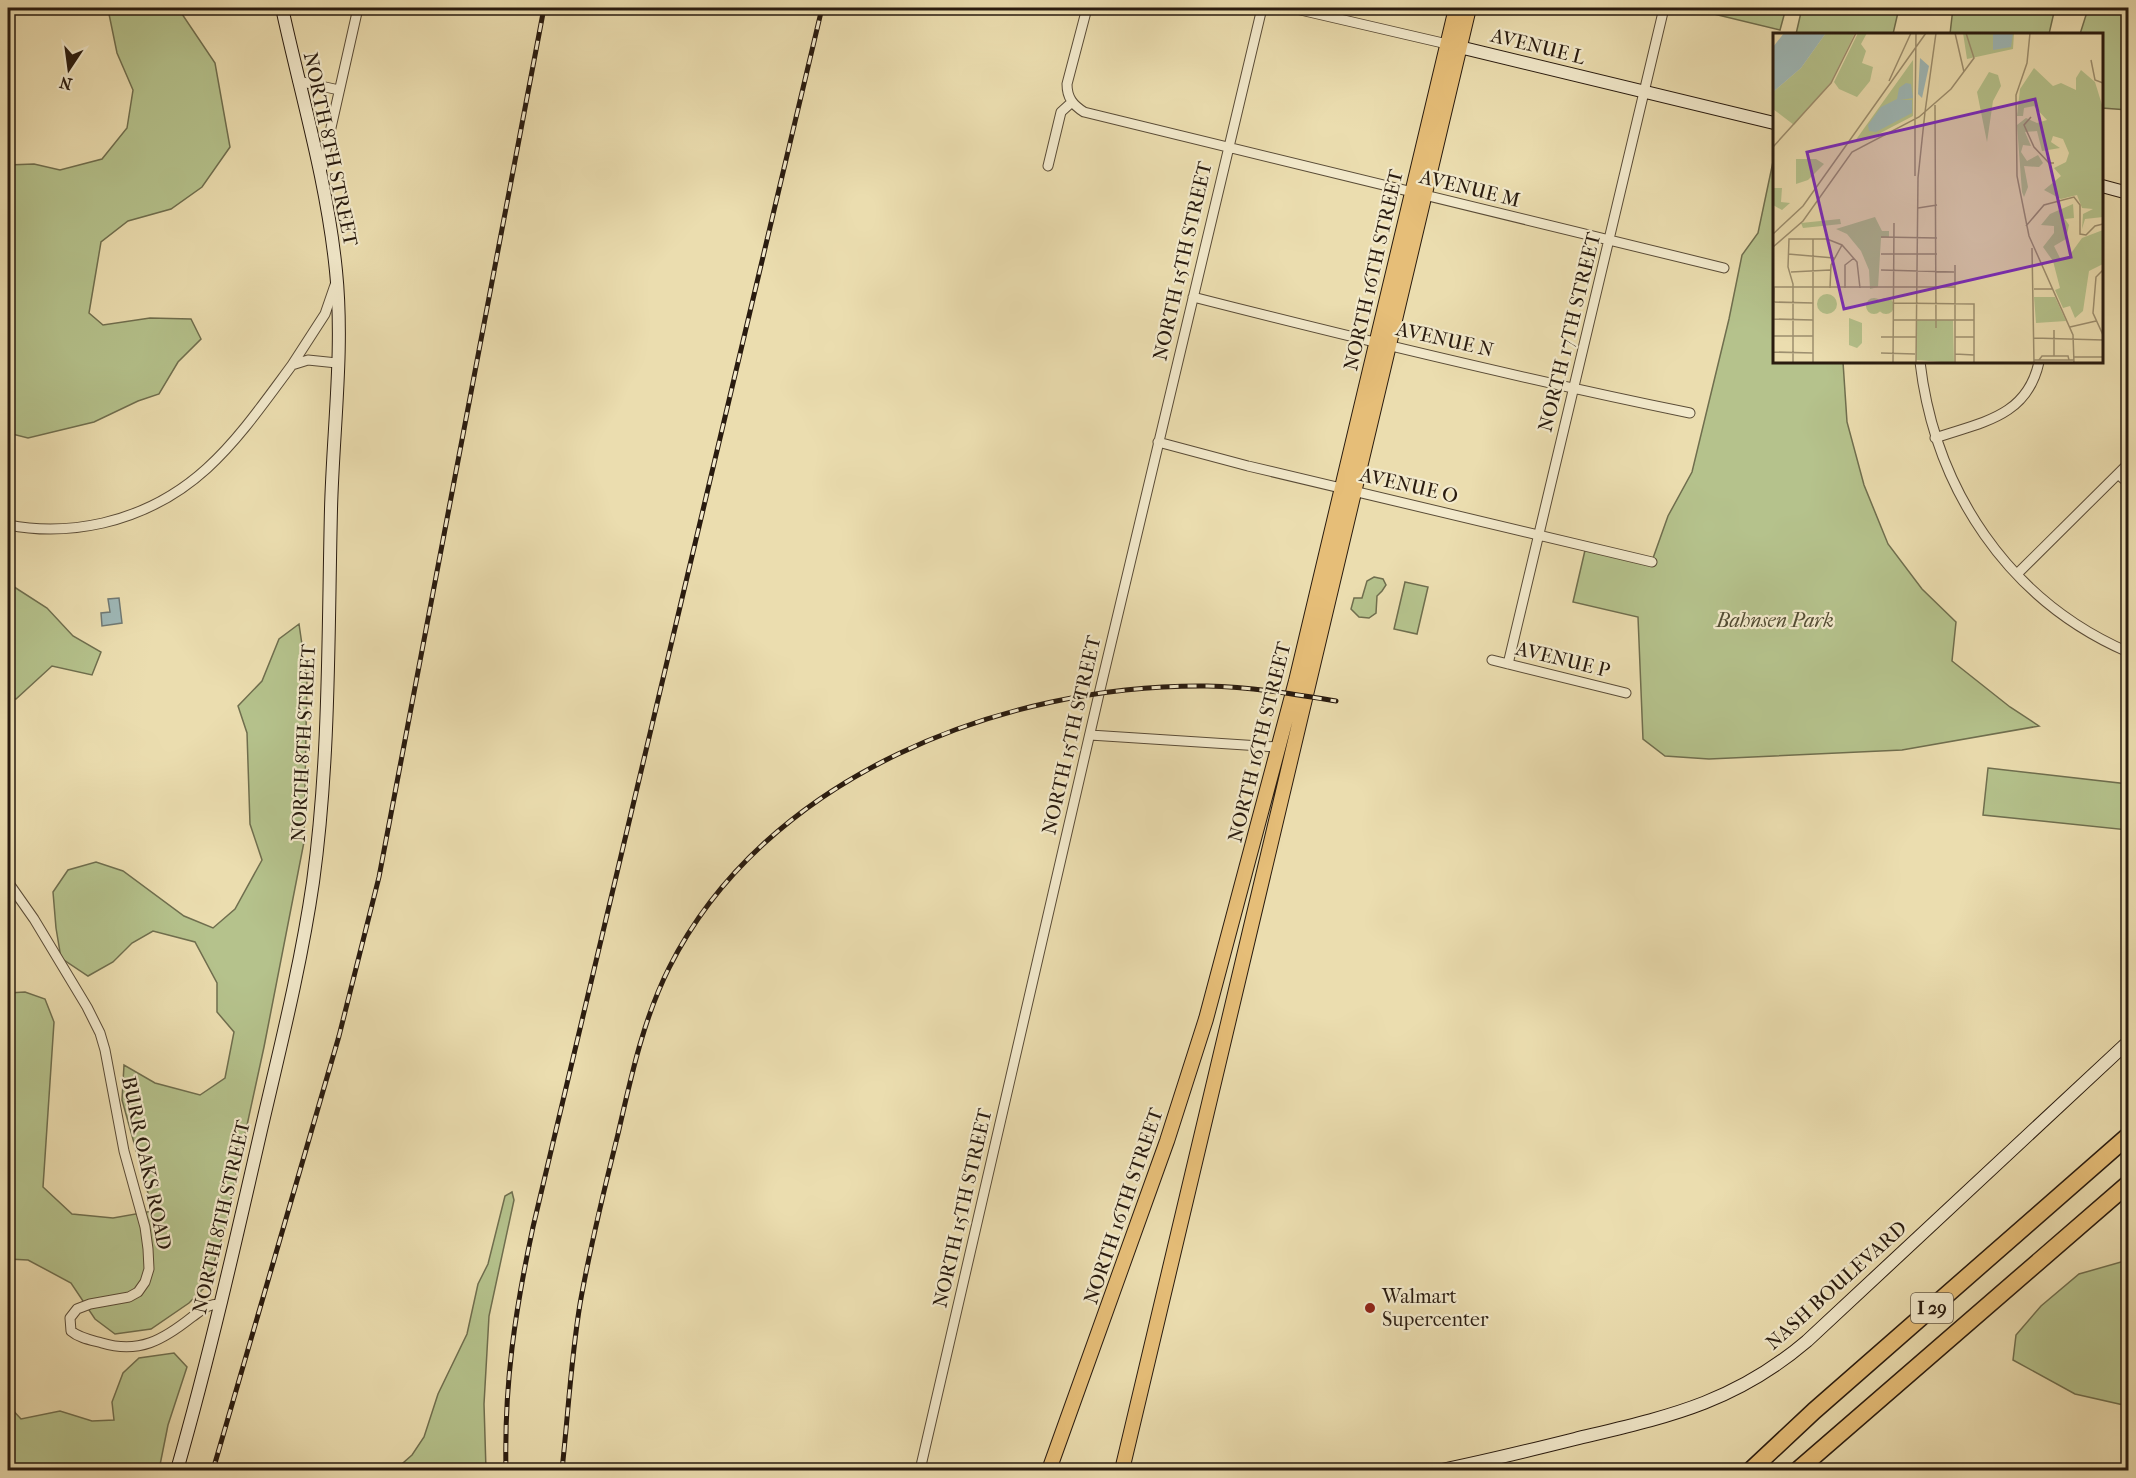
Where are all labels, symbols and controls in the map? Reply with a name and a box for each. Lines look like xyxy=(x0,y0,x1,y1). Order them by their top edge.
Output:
street label: AVENUE L xyxy=(1487,23,1587,69)
inset map xyxy=(1773,33,2103,363)
north arrow xyxy=(39,39,99,99)
street label: NORTH 8TH STREET xyxy=(299,50,362,249)
text: N xyxy=(57,72,74,94)
street label: NORTH 15TH STREET xyxy=(1148,159,1217,363)
street label: AVENUE M xyxy=(1416,165,1522,212)
street label: NORTH 16TH STREET xyxy=(1339,167,1408,373)
street label: NORTH 17TH STREET xyxy=(1534,230,1606,434)
street label: AVENUE N xyxy=(1393,317,1496,362)
street label: AVENUE O xyxy=(1357,463,1460,508)
park label: Bahnsen Park xyxy=(1715,609,1834,632)
street label: NORTH 15TH STREET xyxy=(1037,633,1106,837)
street label: AVENUE P xyxy=(1512,636,1612,682)
street label: NORTH 16TH STREET xyxy=(1223,639,1296,845)
street label: NORTH 8TH STREET xyxy=(287,643,320,842)
street label: BURR OAKS ROAD xyxy=(117,1074,176,1252)
street label: NORTH 16TH STREET xyxy=(1079,1105,1168,1307)
street label: NORTH 15TH STREET xyxy=(928,1106,997,1310)
street label: NORTH 8TH STREET xyxy=(188,1118,255,1316)
street label: NASH BOULEVARD xyxy=(1761,1216,1911,1355)
place label: Walmart Supercenter xyxy=(1381,1285,1489,1331)
road number: I 29 xyxy=(1911,1293,1953,1323)
marker: Walmart Supercenter xyxy=(1363,1301,1377,1315)

